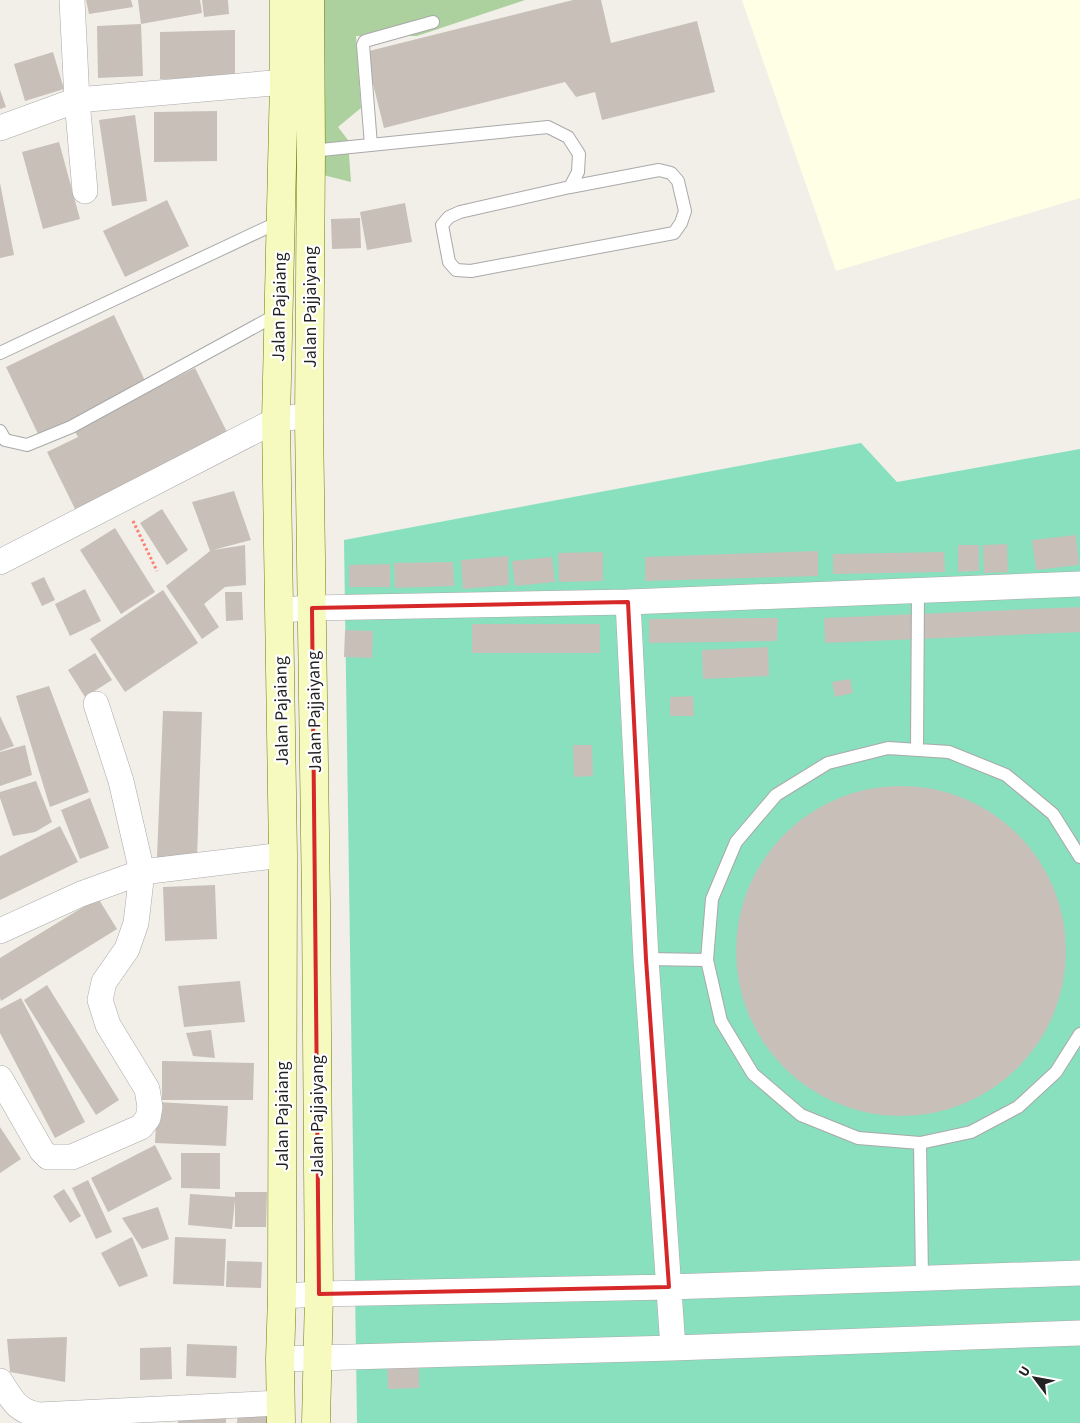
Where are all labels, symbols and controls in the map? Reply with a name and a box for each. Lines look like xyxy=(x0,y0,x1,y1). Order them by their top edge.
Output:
street label: Jalan Pajjaiyang xyxy=(298,246,323,368)
street label: Jalan Pajaiang xyxy=(266,252,293,362)
street label: Jalan Pajjaiyang xyxy=(301,651,328,773)
street label: Jalan Pajaiang xyxy=(268,656,295,766)
street label: Jalan Pajjaiyang xyxy=(305,1055,330,1177)
street label: Jalan Pajaiang xyxy=(270,1061,295,1171)
north arrow xyxy=(1010,1353,1060,1403)
text: U xyxy=(1014,1362,1036,1381)

